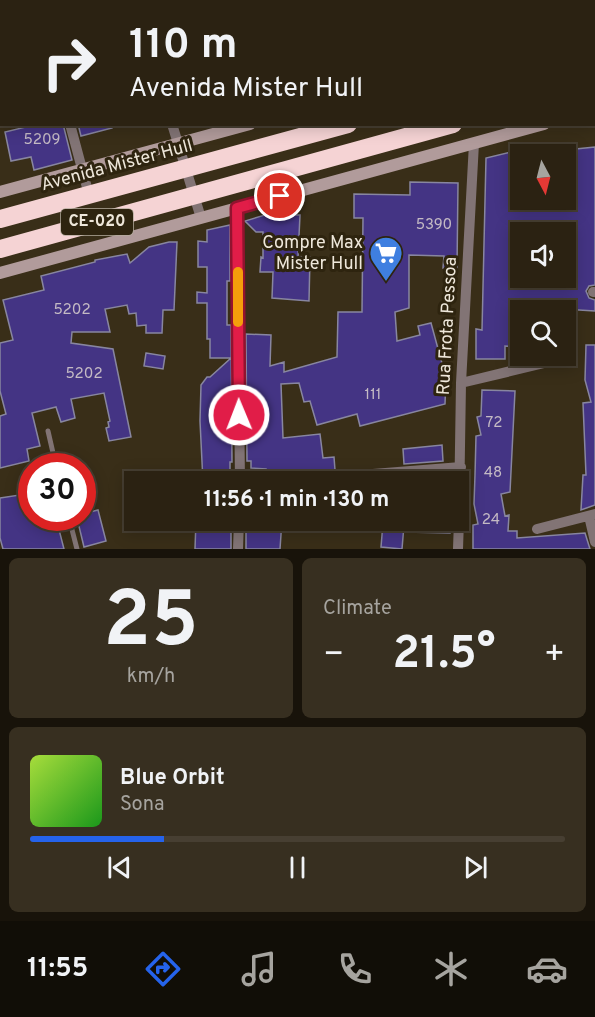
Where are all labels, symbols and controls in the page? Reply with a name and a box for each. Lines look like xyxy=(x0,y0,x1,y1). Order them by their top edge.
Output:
text: 110 m xyxy=(129,20,238,73)
icon: right xyxy=(30,24,108,102)
text: Avenida Mister Hull xyxy=(129,72,363,106)
house number: 5209 xyxy=(23,131,61,150)
street label: Avenida Mister Hull xyxy=(39,135,195,197)
north arrow xyxy=(510,144,576,210)
map controls xyxy=(510,144,576,366)
pin xyxy=(254,170,305,221)
icon: arrive xyxy=(263,179,296,212)
road number: CE-020 xyxy=(61,209,133,235)
house number: 5390 xyxy=(416,216,452,235)
button: sound xyxy=(510,222,576,288)
place label: Compre Max Mister Hull xyxy=(262,232,363,276)
supermarket icon: Compre Max Mister Hull xyxy=(368,235,404,282)
street label: Rua Frota Pessoa xyxy=(433,256,463,396)
button: search xyxy=(510,300,576,366)
house number: 5202 xyxy=(53,301,91,320)
house number: 5202 xyxy=(65,365,103,384)
position arrow xyxy=(207,383,271,447)
house number: 111 xyxy=(365,386,381,405)
house number: 72 xyxy=(486,414,502,433)
speed limit sign: 30 xyxy=(18,453,96,531)
house number: 48 xyxy=(484,464,502,483)
text: 11:56 · 1 min · 130 m xyxy=(204,487,389,514)
house number: 24 xyxy=(482,511,500,530)
text: 25 xyxy=(103,575,199,674)
text: Climate xyxy=(323,596,392,622)
text: 21.5° xyxy=(393,627,495,684)
text: − xyxy=(323,635,344,677)
text: + xyxy=(544,635,565,677)
text: km/h xyxy=(127,664,175,690)
text: Blue Orbit xyxy=(120,765,225,792)
text: Sona xyxy=(120,792,165,818)
icon: previous xyxy=(103,851,136,884)
icon: pause xyxy=(281,851,314,884)
icon: next xyxy=(459,851,492,884)
icon: directions xyxy=(142,948,184,990)
icon: music xyxy=(238,948,280,990)
icon: phone xyxy=(334,948,376,990)
icon: climate xyxy=(430,948,472,990)
icon: car xyxy=(526,948,568,990)
text: 11:55 xyxy=(27,952,88,986)

